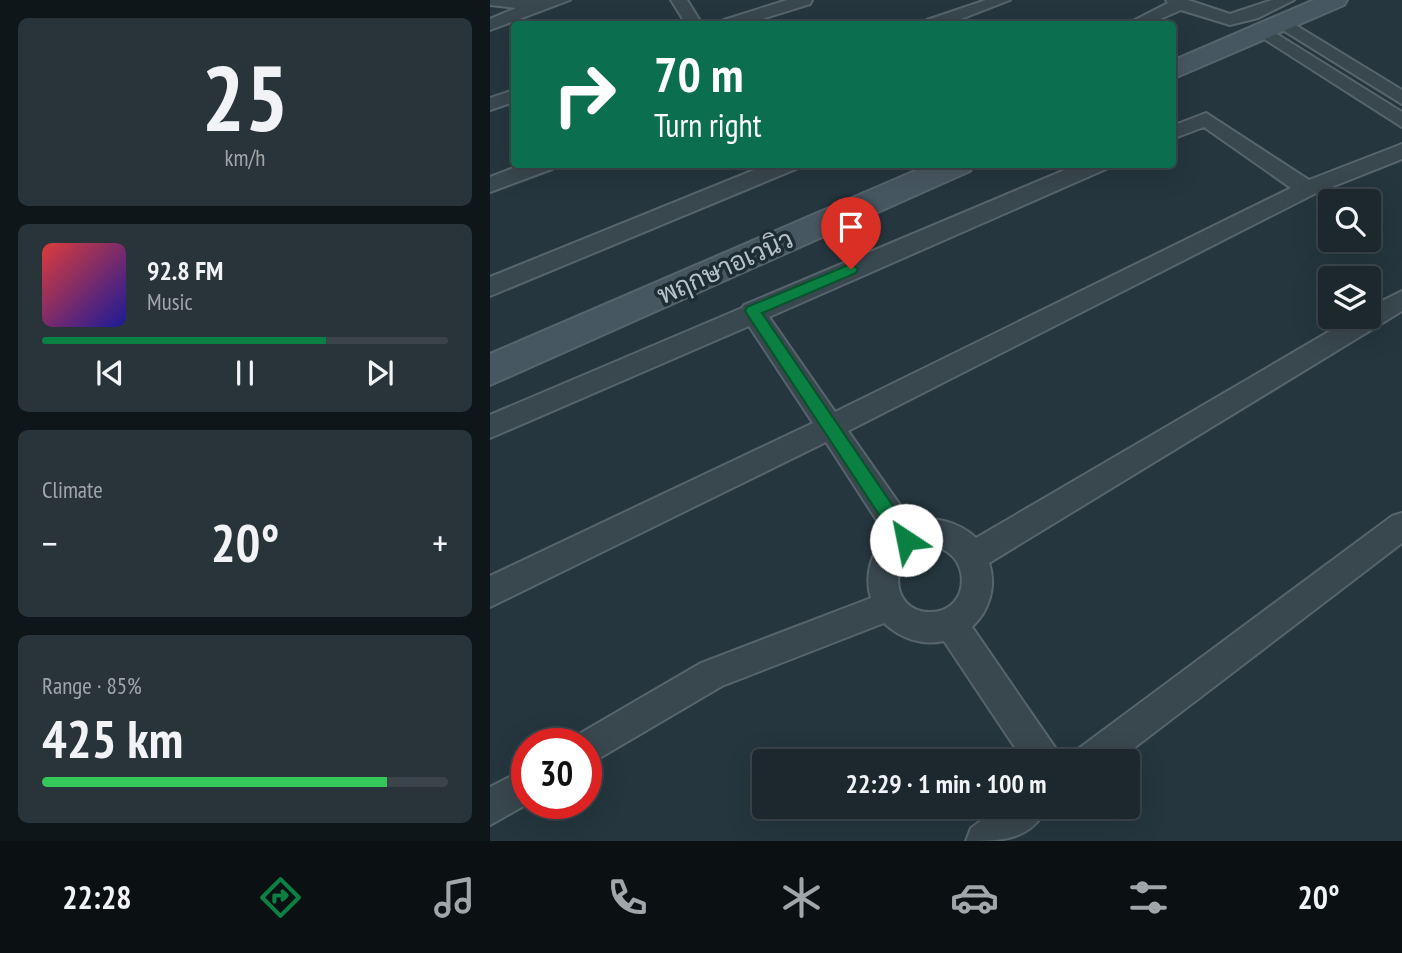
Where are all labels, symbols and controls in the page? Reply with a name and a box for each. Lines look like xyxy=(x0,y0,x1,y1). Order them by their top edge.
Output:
text: 25 xyxy=(202,38,289,156)
text: 70 m xyxy=(654,42,743,106)
icon: right xyxy=(539,49,630,140)
text: Turn right xyxy=(654,104,762,146)
text: km/h xyxy=(225,143,265,172)
map controls xyxy=(1318,189,1381,329)
button: search xyxy=(1318,189,1381,252)
pin xyxy=(821,197,881,269)
icon: arrive xyxy=(832,208,870,246)
street label: พฤกษาอเวนิว xyxy=(652,222,798,311)
text: 92.8 FM xyxy=(147,254,223,287)
button: layers xyxy=(1318,266,1381,329)
text: Music xyxy=(147,287,193,316)
icon: previous xyxy=(91,354,129,392)
icon: pause xyxy=(226,354,264,392)
icon: next xyxy=(361,354,399,392)
text: Climate xyxy=(42,475,103,504)
position arrow xyxy=(869,503,943,577)
text: 20° xyxy=(211,509,279,576)
text: − xyxy=(42,518,58,567)
text: + xyxy=(432,518,448,567)
text: Range · 85% xyxy=(42,671,142,700)
text: 425 km xyxy=(42,705,183,772)
speed limit sign: 30 xyxy=(511,728,602,819)
text: 22:29 · 1 min · 100 m xyxy=(846,767,1046,800)
icon: directions xyxy=(256,873,305,922)
icon: music xyxy=(430,873,479,922)
icon: phone xyxy=(603,873,652,922)
icon: climate xyxy=(777,873,826,922)
icon: car xyxy=(950,873,999,922)
icon: filters xyxy=(1124,873,1173,922)
text: 22:28 xyxy=(62,876,132,918)
text: 20° xyxy=(1297,876,1340,918)

